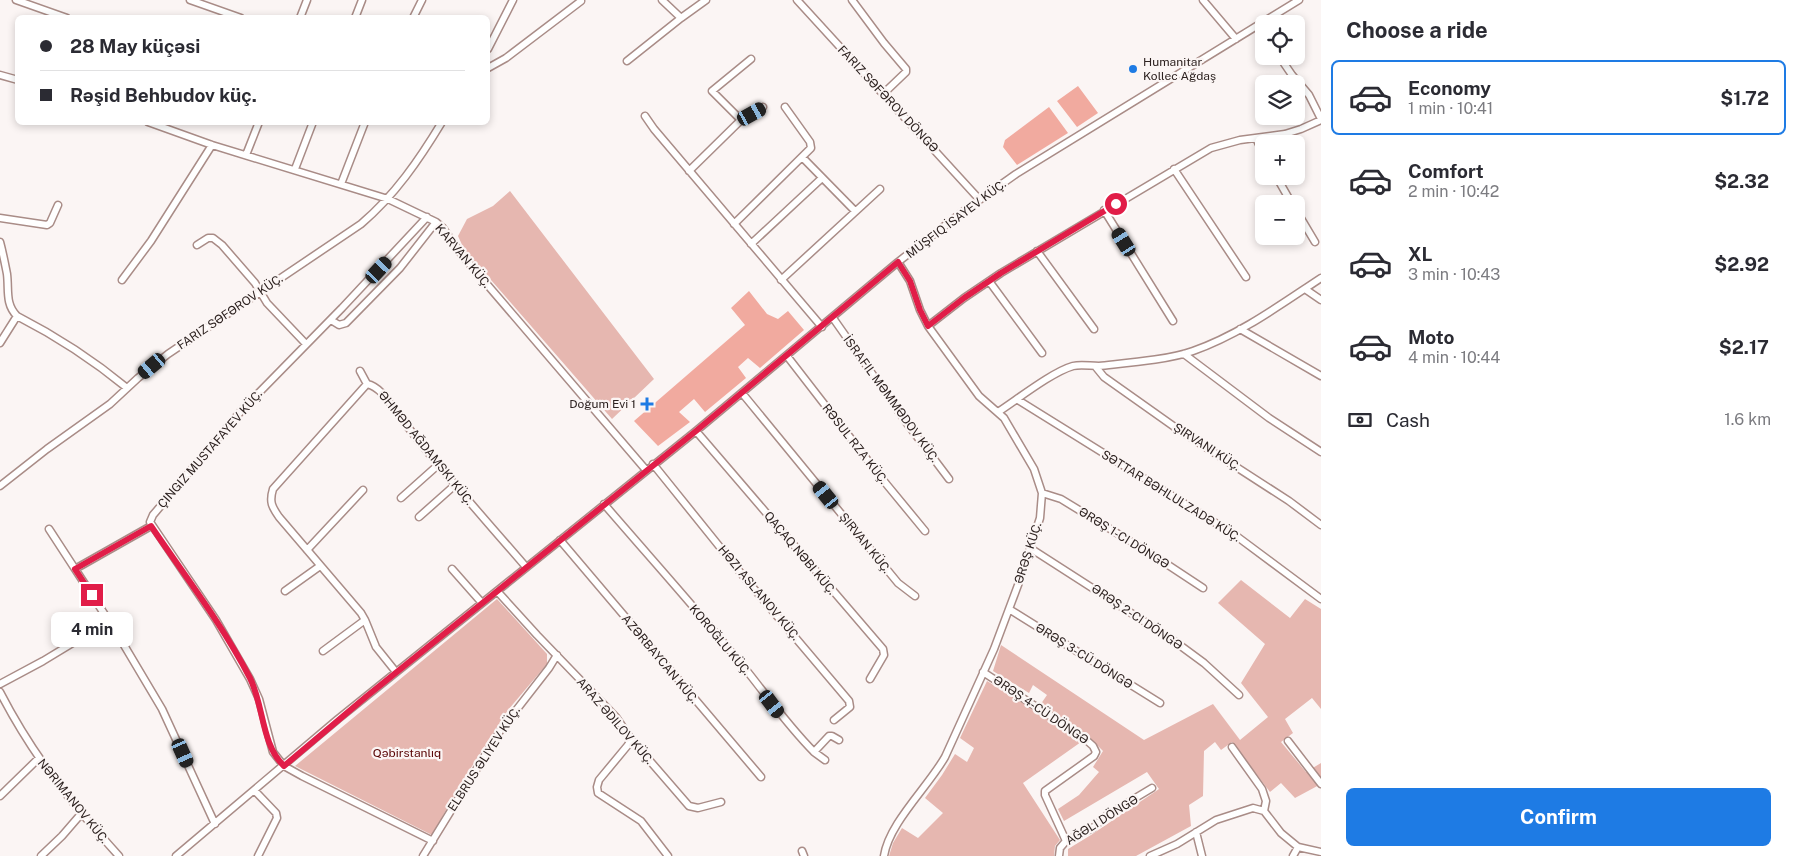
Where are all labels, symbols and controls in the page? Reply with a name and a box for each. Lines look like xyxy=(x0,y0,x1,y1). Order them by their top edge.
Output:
map controls xyxy=(1255,15,1305,245)
button: locate xyxy=(1255,15,1305,65)
text: Choose a ride xyxy=(1346,17,1488,43)
text: 28 May küçəsi xyxy=(70,35,200,57)
street label: FARIZ SƏFƏROV DÖNGƏ xyxy=(835,43,941,155)
place label: Humanitar Kollec Ağdaş xyxy=(1143,55,1216,83)
marker: Humanitar Kollec Ağdaş xyxy=(1127,63,1139,75)
button: layers xyxy=(1255,75,1305,125)
icon: car xyxy=(1348,75,1393,120)
text: Economy xyxy=(1408,77,1491,99)
text: Rəşid Behbudov küç. xyxy=(70,84,257,106)
text: $1.72 xyxy=(1720,87,1769,109)
text: 1 min · 10:41 xyxy=(1408,99,1493,118)
car xyxy=(735,100,768,128)
button: + xyxy=(1255,135,1305,185)
icon: car xyxy=(1348,158,1393,203)
text: Comfort xyxy=(1408,160,1484,182)
text: $2.32 xyxy=(1714,170,1769,192)
street label: MÜŞFIQ İSAYEV KÜÇ. xyxy=(903,177,1009,261)
text: 2 min · 10:42 xyxy=(1408,182,1499,201)
route start xyxy=(1105,193,1127,215)
button: − xyxy=(1255,195,1305,245)
street label: KARVAN KÜÇ. xyxy=(432,221,494,291)
car xyxy=(1109,225,1138,259)
icon: car xyxy=(1348,241,1393,286)
text: XL xyxy=(1408,243,1433,265)
text: $2.92 xyxy=(1714,253,1769,275)
car xyxy=(363,254,394,286)
text: 3 min · 10:43 xyxy=(1408,265,1500,284)
street label: FARIZ SƏFƏROV KÜÇ. xyxy=(175,271,285,353)
icon: car xyxy=(1348,324,1393,369)
text: Moto xyxy=(1408,326,1454,348)
street label: İSRAFIL MƏMMƏDOV KÜÇ. xyxy=(840,333,942,465)
text: $2.17 xyxy=(1719,336,1769,358)
text: 4 min · 10:44 xyxy=(1408,348,1500,367)
car xyxy=(135,351,168,381)
street label: ÇINGIZ MUSTAFAYEV KÜÇ. xyxy=(155,387,265,511)
street label: ƏHMƏD AĞDAMSKI KÜÇ. xyxy=(376,388,476,508)
place label: Doğum Evi 1 xyxy=(569,397,636,411)
marker: Doğum Evi 1 xyxy=(640,397,654,411)
street label: RƏSUL RZA KÜÇ. xyxy=(819,401,891,487)
icon: cash xyxy=(1346,406,1374,434)
text: Cash xyxy=(1386,409,1430,431)
text: 1.6 km xyxy=(1724,410,1771,429)
street label: ŞIRVANI KÜÇ. xyxy=(1171,420,1243,474)
street label: SƏTTAR BƏHLULZADƏ KÜÇ. xyxy=(1099,447,1243,545)
car xyxy=(810,479,841,511)
street label: ƏRƏŞ 1-CI DÖNGƏ xyxy=(1076,504,1172,572)
street label: QAÇAQ NƏBI KÜÇ. xyxy=(761,509,839,597)
street label: ŞIRVAN KÜÇ. xyxy=(836,510,894,576)
street label: ƏRƏŞ KÜÇ. xyxy=(1011,521,1045,585)
street label: HƏZI ASLANOV KÜÇ. xyxy=(715,543,803,643)
street label: ƏRƏŞ 2-CI DÖNGƏ xyxy=(1089,581,1185,653)
route end xyxy=(81,584,103,606)
street label: KOROĞLU KÜÇ. xyxy=(686,602,754,678)
callout: 4 min xyxy=(51,612,133,648)
street label: AZƏRBAYCAN KÜÇ. xyxy=(619,612,701,706)
text: 4 min xyxy=(71,620,113,639)
street label: ƏRƏŞ 3-CÜ DÖNGƏ xyxy=(1033,620,1135,692)
street label: ƏRƏŞ 4-CÜ DÖNGƏ xyxy=(991,673,1091,747)
street label: ARAZ ƏDILOV KÜÇ. xyxy=(574,675,656,767)
car xyxy=(756,688,787,720)
street label: ELBRUS ƏLIYEV KÜÇ. xyxy=(445,704,523,814)
car xyxy=(170,736,195,770)
park label: Qəbirstanlıq xyxy=(373,746,441,760)
street label: NƏRIMANOV KÜÇ. xyxy=(35,756,111,846)
button: Confirm xyxy=(1346,788,1771,846)
street label: AĞƏLI DÖNGƏ xyxy=(1063,792,1141,848)

